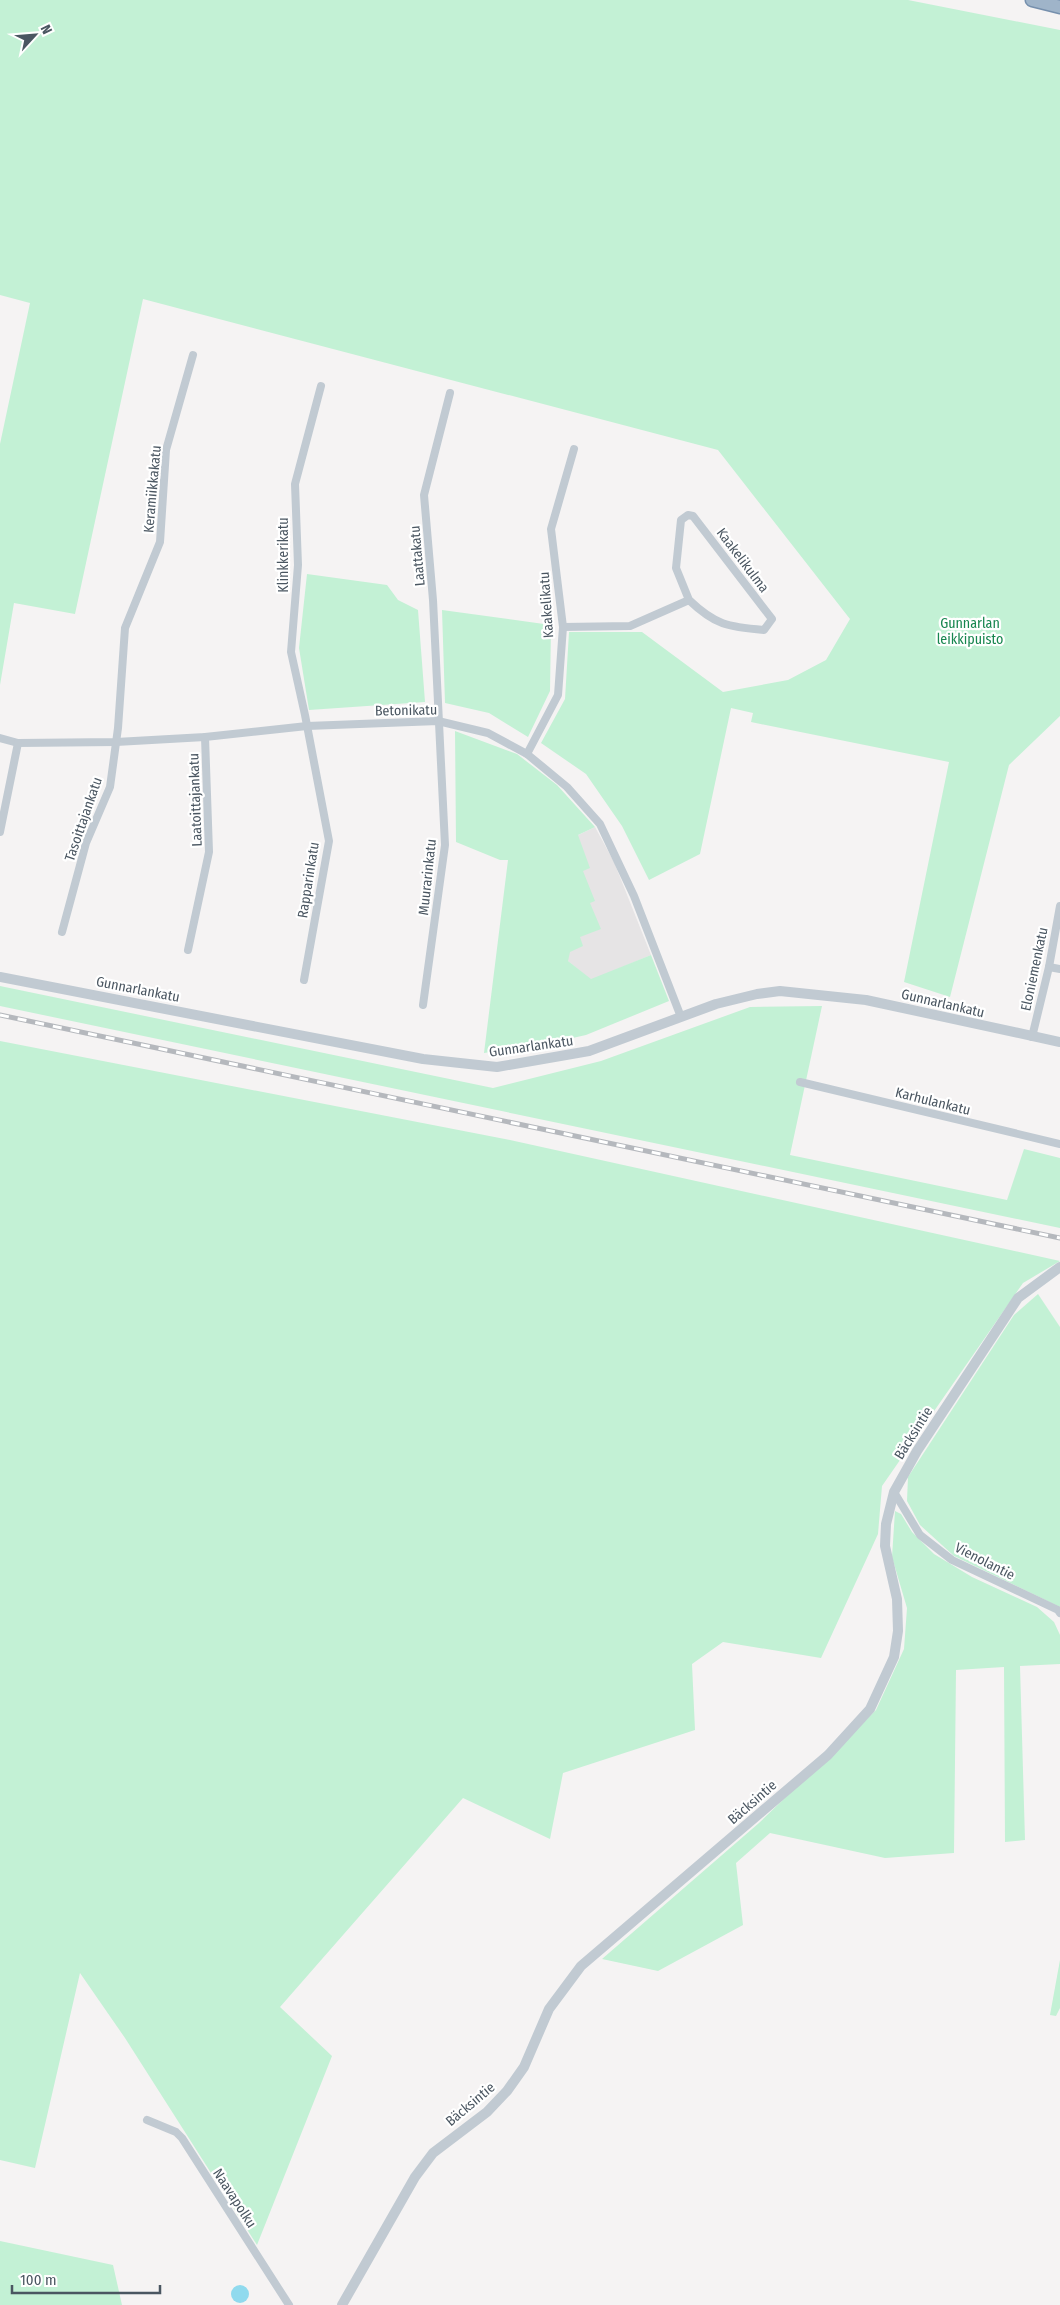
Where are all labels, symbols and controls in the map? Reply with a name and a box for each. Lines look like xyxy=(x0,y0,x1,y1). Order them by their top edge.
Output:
north arrow xyxy=(10,10,60,60)
text: N xyxy=(37,22,56,37)
street label: Keramiikkakatu xyxy=(140,444,165,534)
street label: Klinkkerikatu xyxy=(275,517,292,593)
street label: Laattakatu xyxy=(406,525,429,587)
street label: Kaakelikulma xyxy=(713,525,773,596)
street label: Kaakelikatu xyxy=(536,571,557,639)
park label: Gunnarlan leikkipuisto xyxy=(937,615,1003,648)
street label: Betonikatu xyxy=(375,701,437,720)
street label: Laatoittajankatu xyxy=(185,753,206,847)
street label: Tasoittajankatu xyxy=(61,775,106,864)
street label: Muurarinkatu xyxy=(415,838,440,916)
street label: Rapparinkatu xyxy=(294,841,323,919)
street label: Eloniemenkatu xyxy=(1017,926,1052,1013)
street label: Gunnarlankatu xyxy=(95,973,181,1006)
street label: Gunnarlankatu xyxy=(900,986,986,1021)
street label: Gunnarlankatu xyxy=(488,1032,574,1061)
street label: Karhulankatu xyxy=(894,1084,972,1119)
street label: Bäcksintie xyxy=(891,1404,936,1463)
street label: Vienolantie xyxy=(952,1539,1018,1584)
street label: Bäcksintie xyxy=(725,1777,780,1828)
street label: Bäcksintie xyxy=(442,2079,498,2130)
street label: Naavapolku xyxy=(209,2166,260,2231)
scale bar xyxy=(12,2262,160,2294)
text: 100 m xyxy=(20,2271,57,2289)

